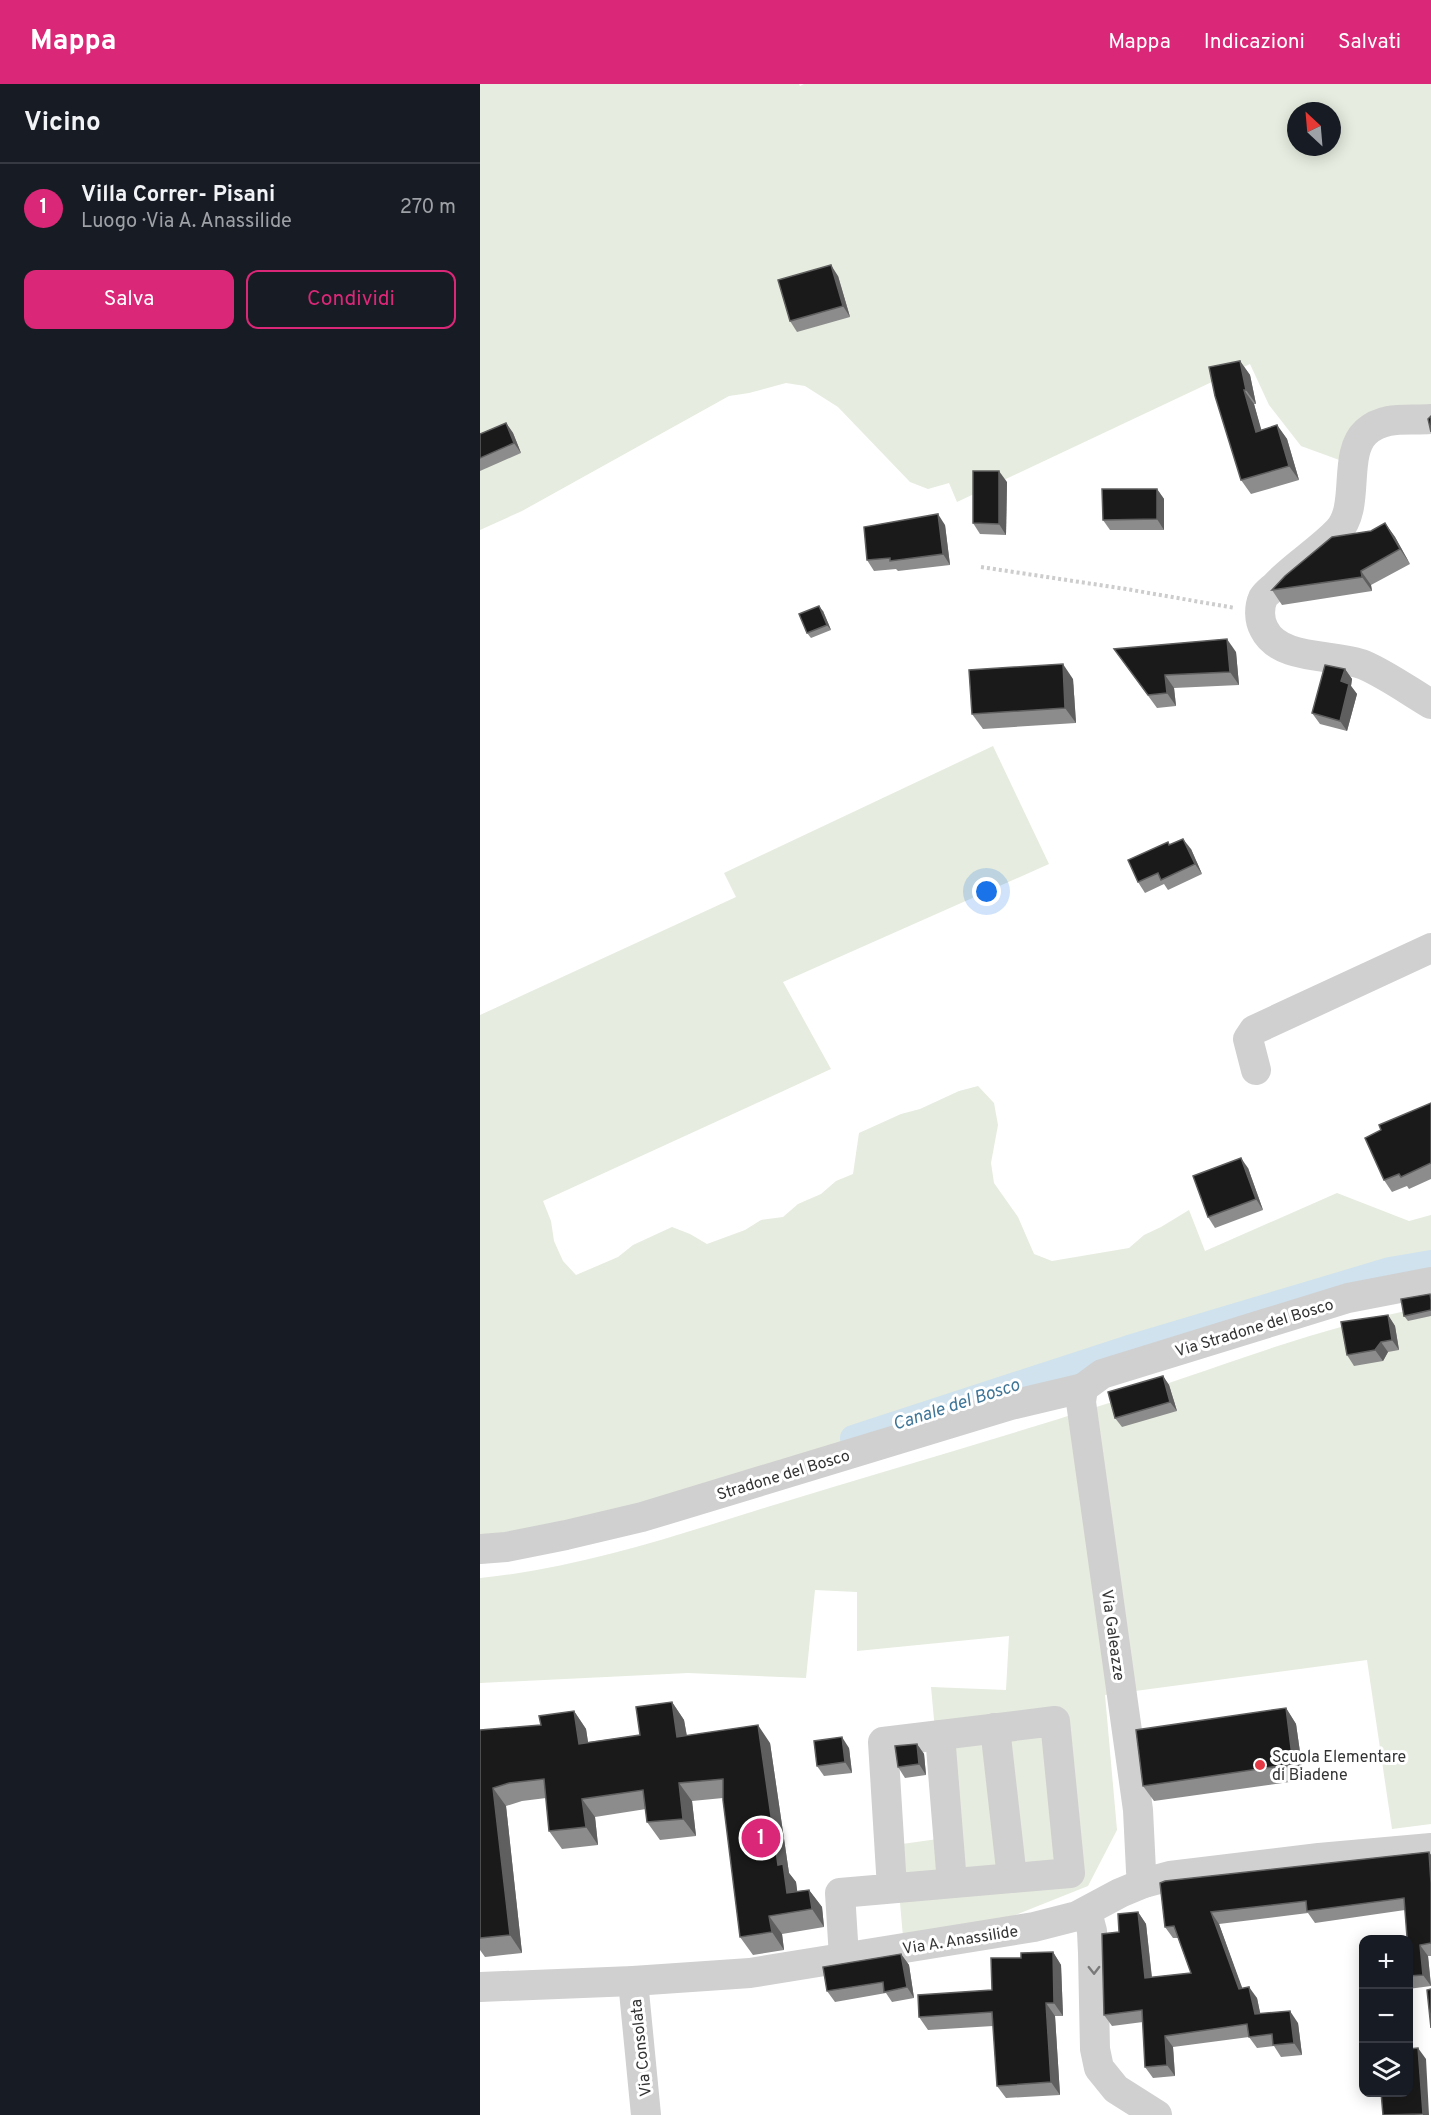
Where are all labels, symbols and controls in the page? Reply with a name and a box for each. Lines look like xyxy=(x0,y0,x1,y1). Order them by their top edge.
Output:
text: Mappa xyxy=(30,24,116,60)
text: Mappa xyxy=(1108,29,1171,56)
text: Indicazioni xyxy=(1204,29,1305,56)
text: Salvati xyxy=(1338,29,1401,56)
north arrow xyxy=(1287,102,1341,156)
text: Vicino xyxy=(24,107,101,140)
text: Villa Correr- Pisani xyxy=(81,182,275,209)
text: 1 xyxy=(40,195,48,221)
text: 270 m xyxy=(400,195,456,221)
text: Luogo · Via A. Anassilide xyxy=(81,209,292,235)
button: Salva xyxy=(24,270,234,329)
button: Condividi xyxy=(246,270,456,329)
your location xyxy=(972,877,1001,906)
street label: Via Stradone del Bosco xyxy=(1173,1295,1336,1363)
water label: Canale del Bosco xyxy=(890,1374,1023,1437)
street label: Stradone del Bosco xyxy=(715,1446,853,1506)
street label: Via Galeazze xyxy=(1096,1588,1128,1682)
place label: Scuola Elementare di Biadene xyxy=(1272,1748,1406,1786)
marker: Scuola Elementare di Biadene xyxy=(1253,1758,1267,1772)
pin: 1 xyxy=(742,1816,780,1860)
street label: Via A. Anassilide xyxy=(901,1922,1020,1960)
map controls xyxy=(1359,1935,1413,2097)
button: + xyxy=(1359,1935,1413,1989)
one-way arrow xyxy=(1087,1966,1100,1975)
button: − xyxy=(1359,1989,1413,2043)
street label: Via Consolata xyxy=(627,1998,657,2098)
button: layers xyxy=(1359,2043,1413,2097)

